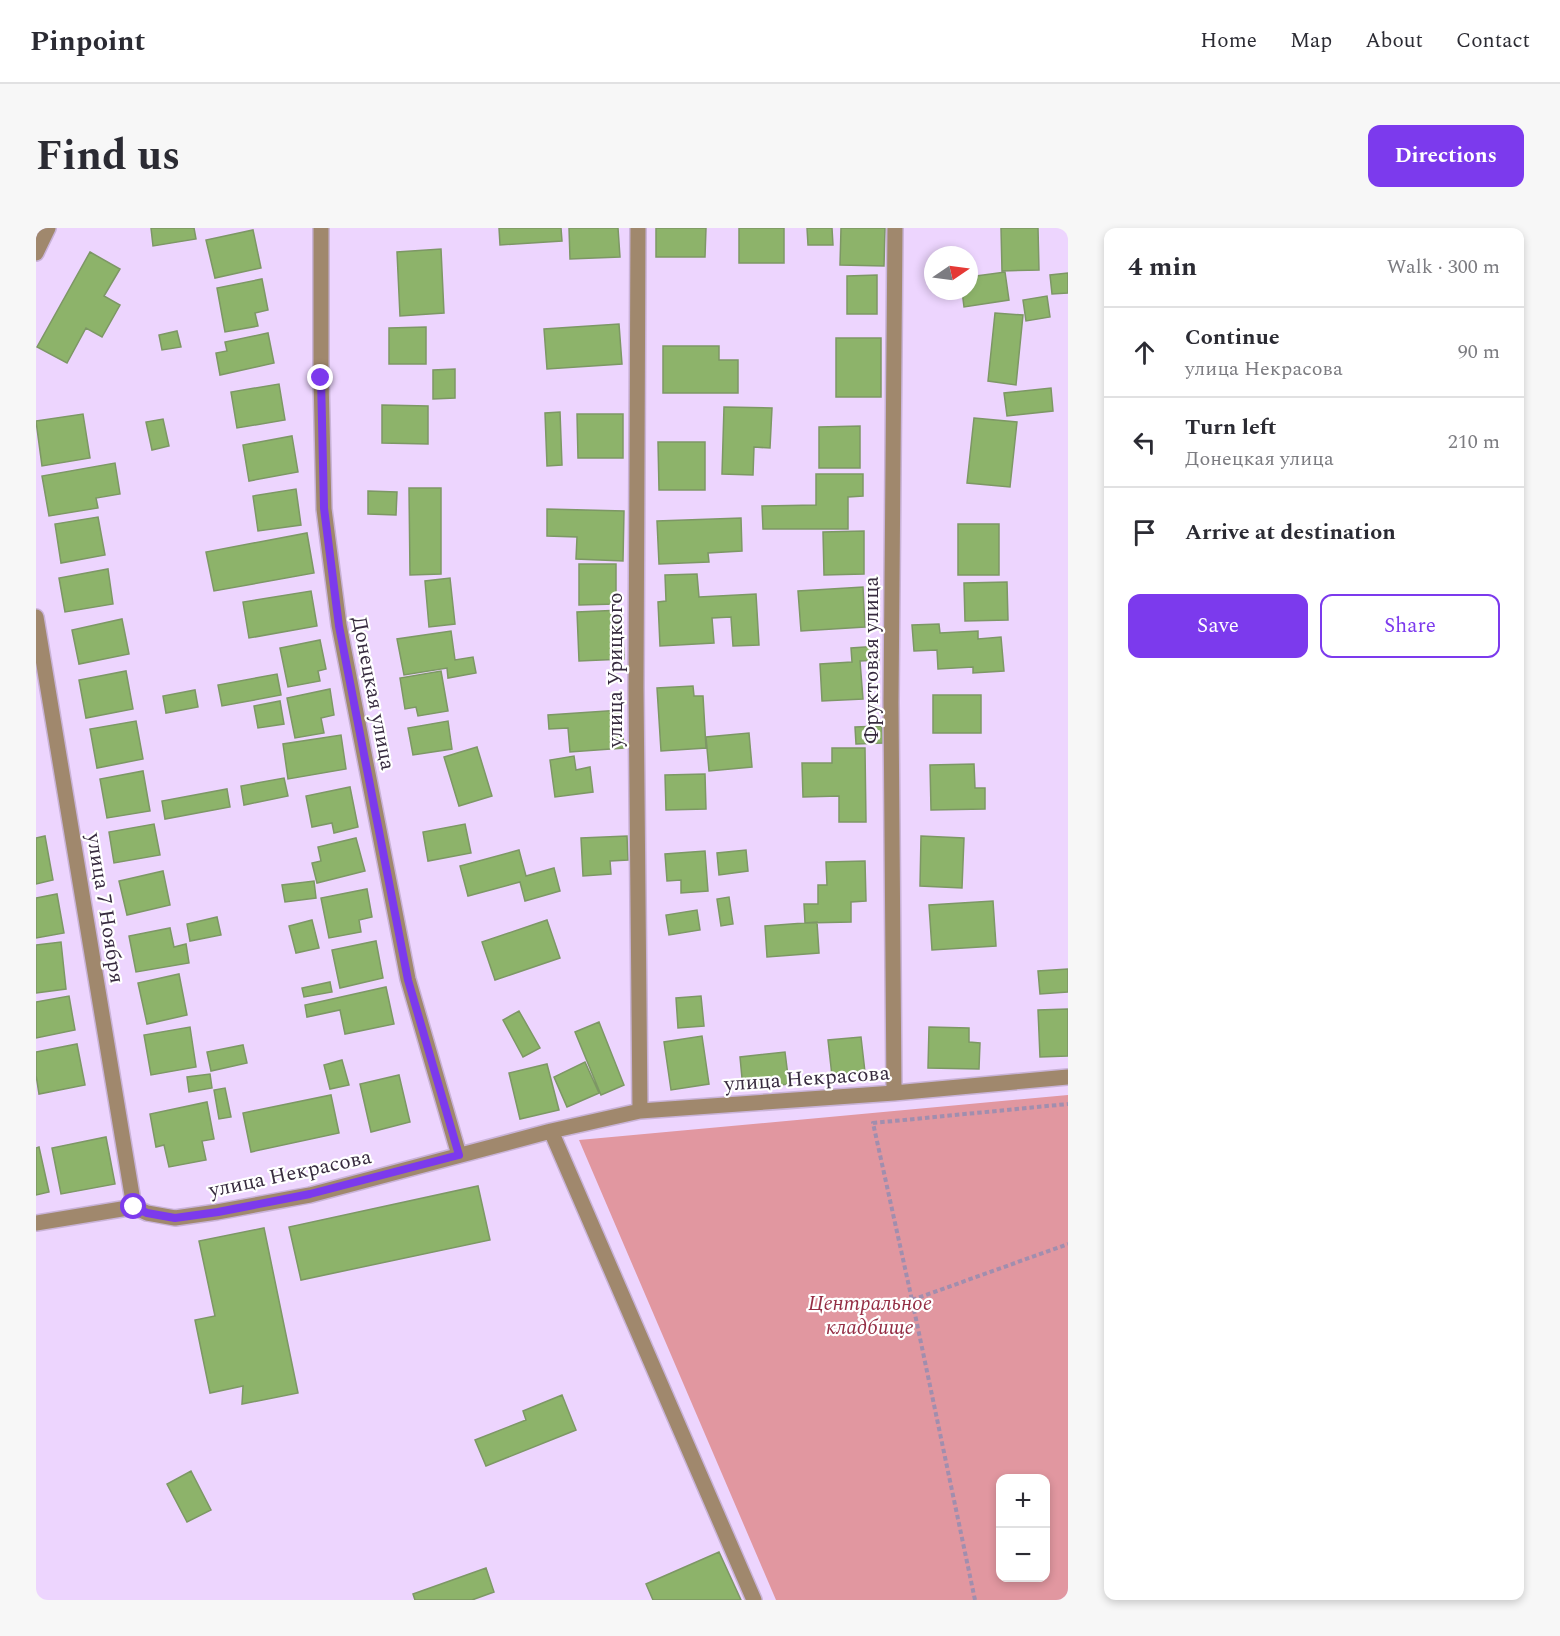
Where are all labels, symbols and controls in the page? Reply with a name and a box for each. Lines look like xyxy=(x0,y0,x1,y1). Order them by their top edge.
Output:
text: Pinpoint xyxy=(30,20,145,63)
text: Home xyxy=(1200,25,1257,57)
text: Map xyxy=(1290,25,1332,57)
text: About xyxy=(1365,25,1423,57)
text: Contact xyxy=(1456,25,1530,57)
text: Find us xyxy=(36,125,180,188)
button: Directions xyxy=(1368,125,1524,187)
north arrow xyxy=(924,246,978,300)
text: 4 min xyxy=(1128,247,1197,287)
text: Walk · 300 m xyxy=(1387,252,1500,282)
text: Continue xyxy=(1185,321,1280,354)
icon: ahead xyxy=(1128,336,1161,369)
text: 90 m xyxy=(1458,337,1500,367)
text: улица Некрасова xyxy=(1185,354,1343,384)
route end xyxy=(307,364,333,390)
text: Turn left xyxy=(1185,411,1277,444)
icon: left xyxy=(1128,426,1161,459)
text: 210 m xyxy=(1448,427,1500,457)
text: Донецкая улица xyxy=(1185,444,1334,474)
icon: arrive xyxy=(1128,516,1161,549)
text: Arrive at destination xyxy=(1185,516,1396,549)
street label: Фруктовая улица xyxy=(856,576,888,744)
street label: улица Урицкого xyxy=(600,592,632,749)
button: Save xyxy=(1128,594,1308,658)
button: Share xyxy=(1320,594,1500,658)
street label: Донецкая улица xyxy=(342,613,404,774)
street label: улица 7 Ноября xyxy=(77,830,133,986)
street label: улица Некрасова xyxy=(722,1057,892,1101)
street label: улица Некрасова xyxy=(205,1141,375,1207)
route start xyxy=(120,1193,146,1219)
park label: Центральное кладбище xyxy=(808,1288,932,1344)
map controls xyxy=(996,1474,1050,1582)
button: + xyxy=(996,1474,1050,1528)
button: − xyxy=(996,1528,1050,1582)

